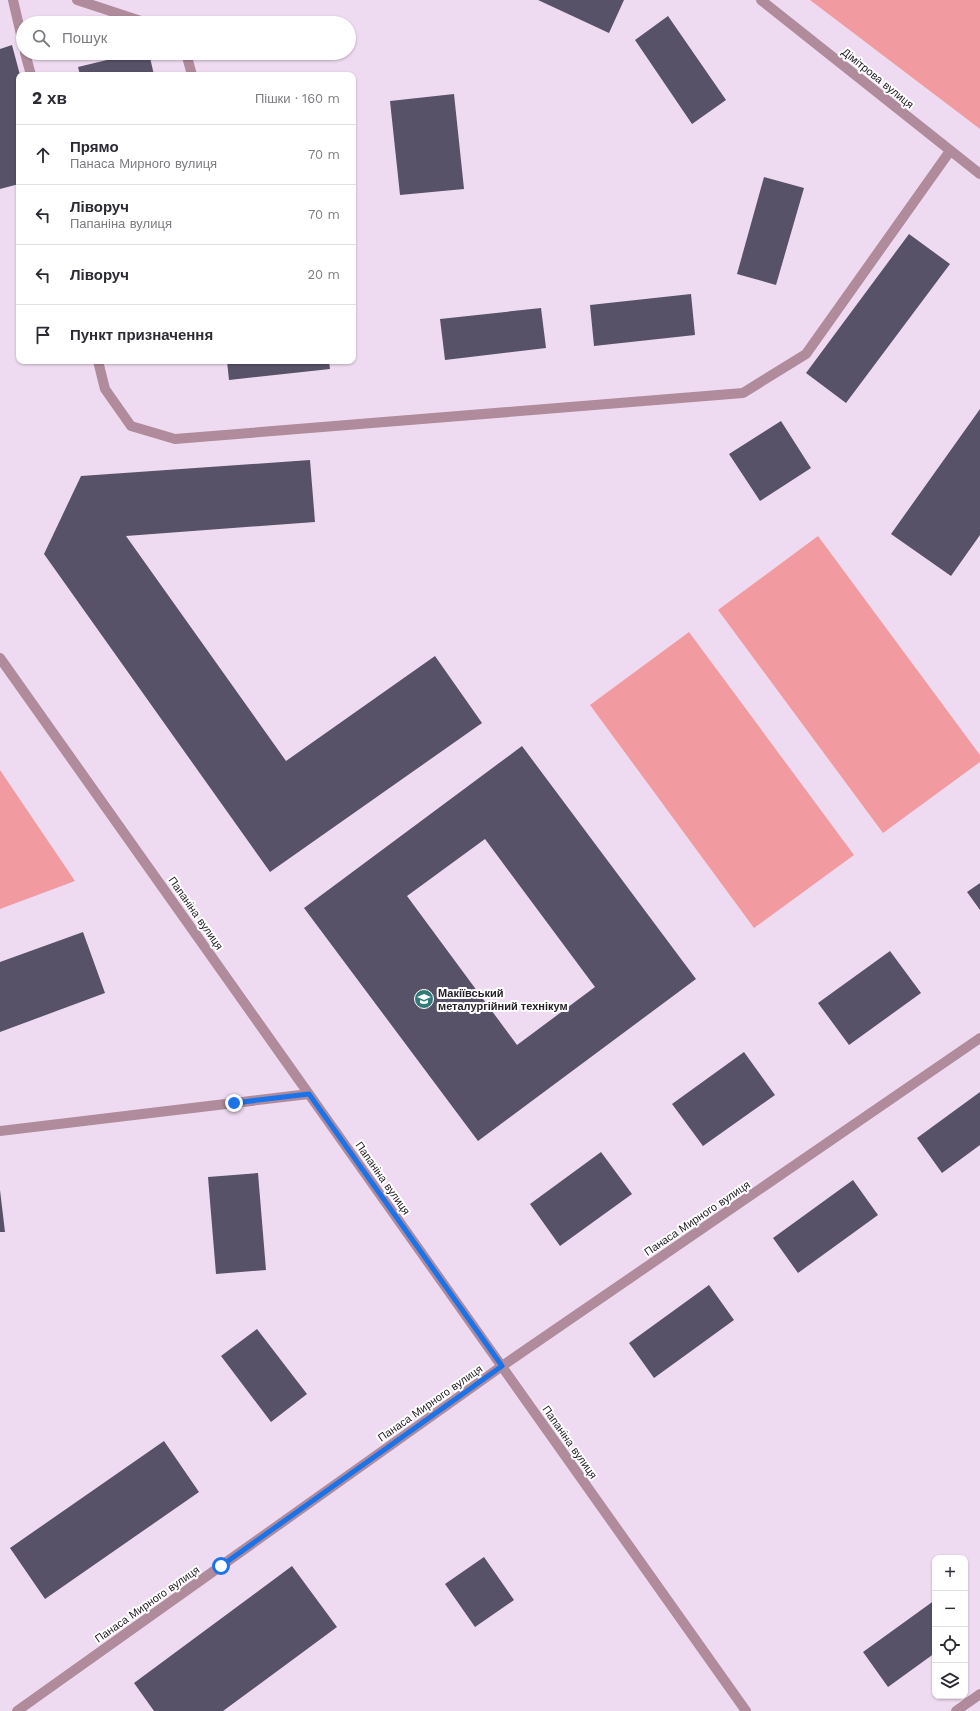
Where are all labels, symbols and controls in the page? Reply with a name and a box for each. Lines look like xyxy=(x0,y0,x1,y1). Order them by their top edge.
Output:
search box xyxy=(16,16,356,60)
icon: search xyxy=(30,27,52,49)
text: Пошук xyxy=(62,29,107,47)
street label: Дімітрова вулиця xyxy=(839,46,916,111)
text: 2 хв xyxy=(32,88,67,108)
text: Пішки · 160 m xyxy=(255,91,340,106)
text: Прямо xyxy=(70,138,119,156)
icon: ahead xyxy=(32,144,54,166)
text: 70 m xyxy=(308,147,340,162)
text: Панаса Мирного вулиця xyxy=(70,156,217,171)
text: Ліворуч xyxy=(70,198,129,216)
icon: left xyxy=(32,204,54,226)
text: 70 m xyxy=(308,207,340,222)
text: Папаніна вулиця xyxy=(70,216,172,231)
icon: left xyxy=(32,264,54,286)
text: Ліворуч xyxy=(70,266,129,284)
text: 20 m xyxy=(308,267,340,282)
icon: arrive xyxy=(32,324,54,346)
text: Пункт призначення xyxy=(70,326,213,344)
street label: Папаніна вулиця xyxy=(166,874,226,952)
place label: Макіївський металургійний технікум xyxy=(438,987,568,1013)
school or university icon: Макіївський металургійний технікум xyxy=(413,988,435,1010)
route end xyxy=(225,1094,243,1112)
street label: Папаніна вулиця xyxy=(353,1139,413,1217)
street label: Панаса Мирного вулиця xyxy=(642,1178,753,1259)
street label: Панаса Мирного вулиця xyxy=(376,1362,485,1444)
street label: Папаніна вулиця xyxy=(540,1403,600,1481)
map controls xyxy=(932,1555,968,1699)
button: + xyxy=(932,1555,968,1591)
route start xyxy=(212,1557,230,1575)
street label: Панаса Мирного вулиця xyxy=(93,1563,202,1645)
button: − xyxy=(932,1591,968,1627)
button: locate xyxy=(932,1627,968,1663)
button: layers xyxy=(932,1663,968,1699)

